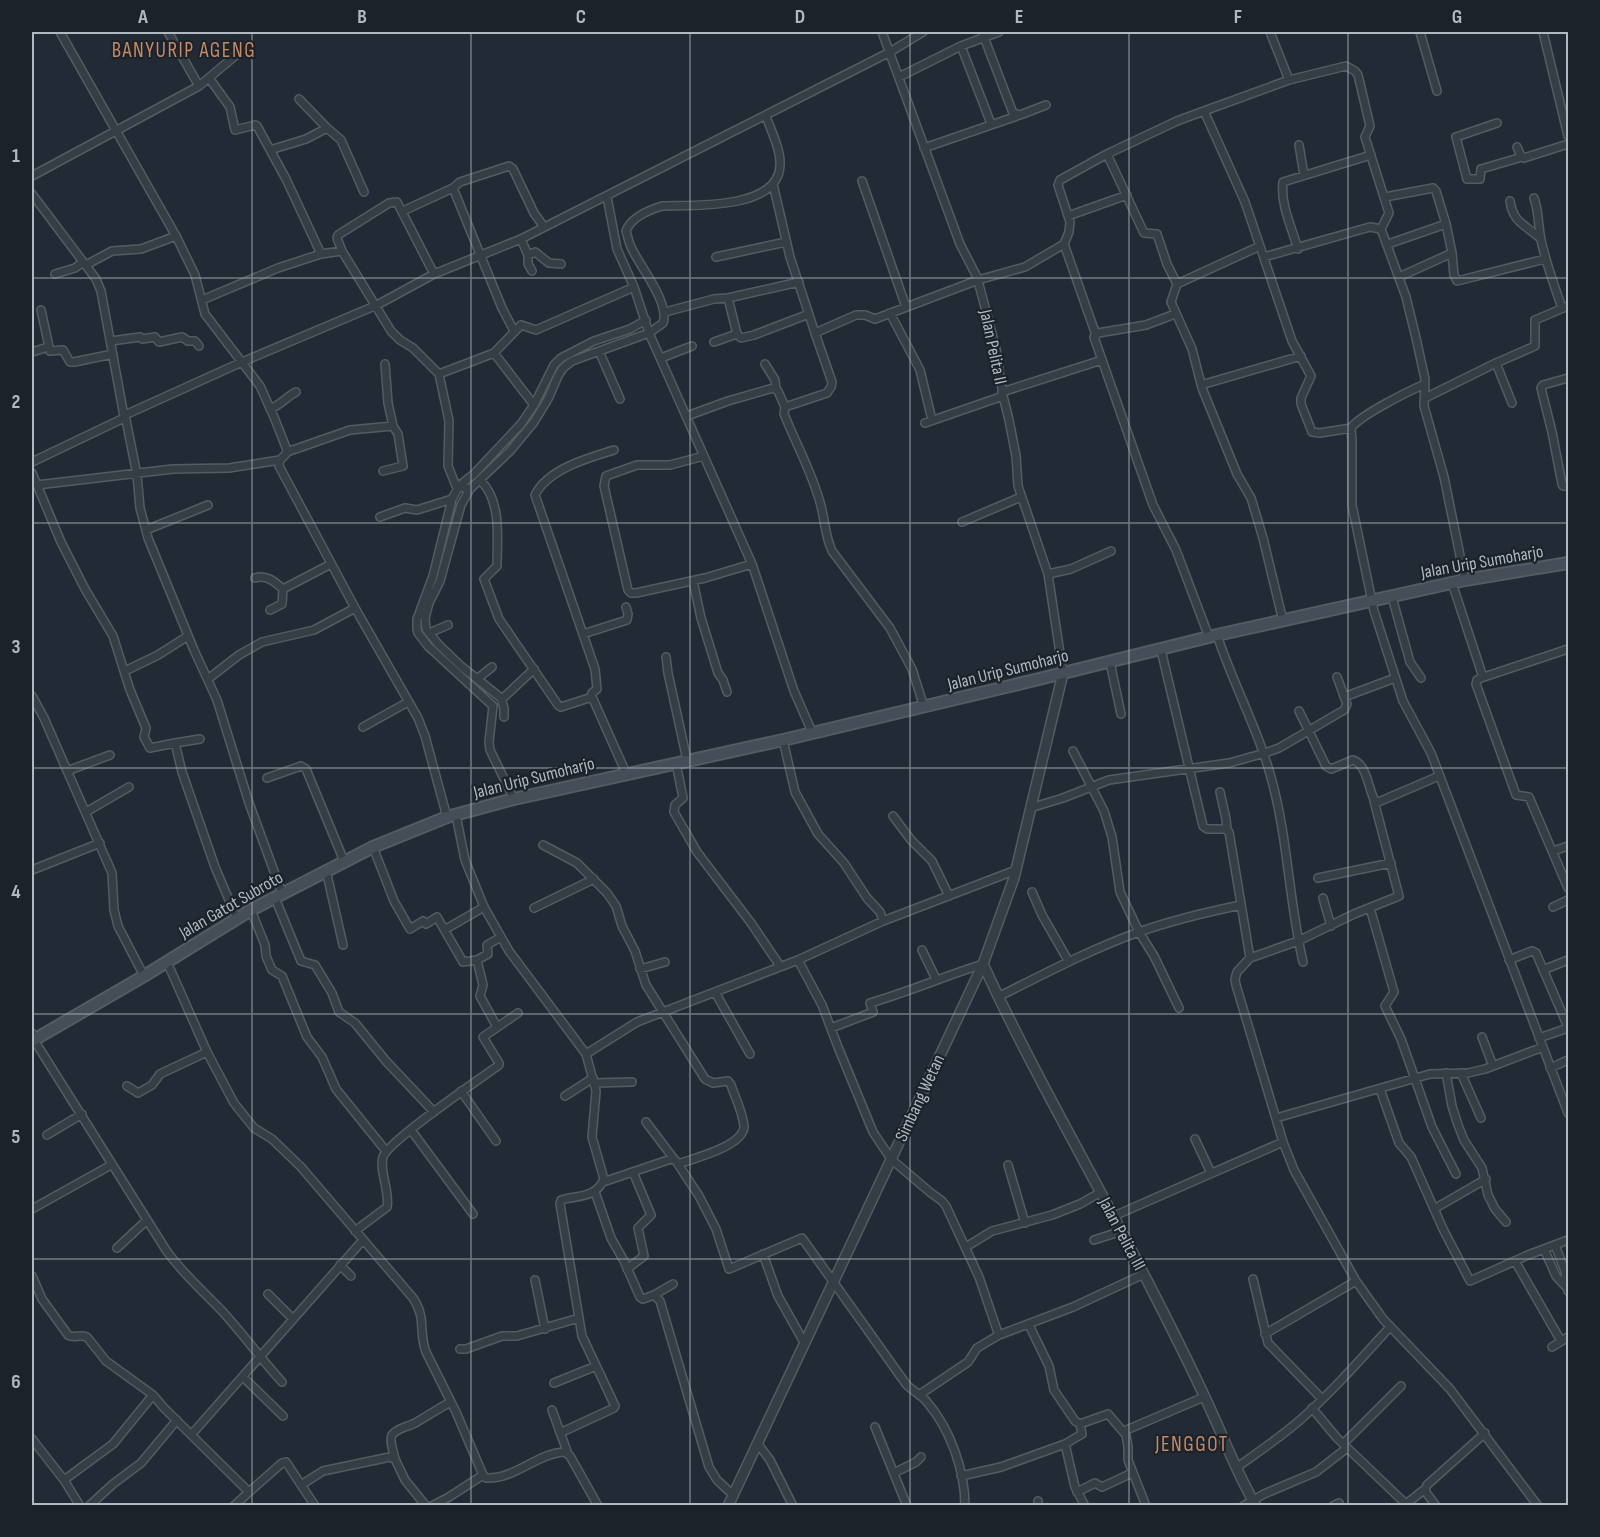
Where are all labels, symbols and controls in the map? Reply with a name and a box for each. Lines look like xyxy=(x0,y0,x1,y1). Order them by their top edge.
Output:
text: A xyxy=(137,5,148,29)
text: B xyxy=(357,5,367,29)
text: C xyxy=(576,5,586,29)
text: D xyxy=(795,5,805,29)
text: E xyxy=(1015,5,1023,29)
text: F xyxy=(1234,5,1242,29)
text: G xyxy=(1452,5,1462,29)
district label: BANYURIP AGENG xyxy=(112,38,256,63)
text: 1 xyxy=(12,144,20,168)
street label: Jalan Pelita II xyxy=(975,307,1011,386)
text: 2 xyxy=(12,390,20,414)
street label: Jalan Urip Sumoharjo xyxy=(1418,541,1545,583)
text: 3 xyxy=(12,635,21,659)
street label: Jalan Urip Sumoharjo xyxy=(944,645,1071,695)
street label: Jalan Urip Sumoharjo xyxy=(470,753,597,803)
street label: Jalan Gatot Subroto xyxy=(175,867,287,944)
text: 4 xyxy=(11,880,21,904)
street label: Simbang Wetan xyxy=(891,1051,949,1145)
text: 5 xyxy=(12,1125,21,1149)
street label: Jalan Pelita III xyxy=(1094,1193,1150,1274)
text: 6 xyxy=(11,1370,21,1394)
district label: JENGGOT xyxy=(1154,1432,1229,1457)

